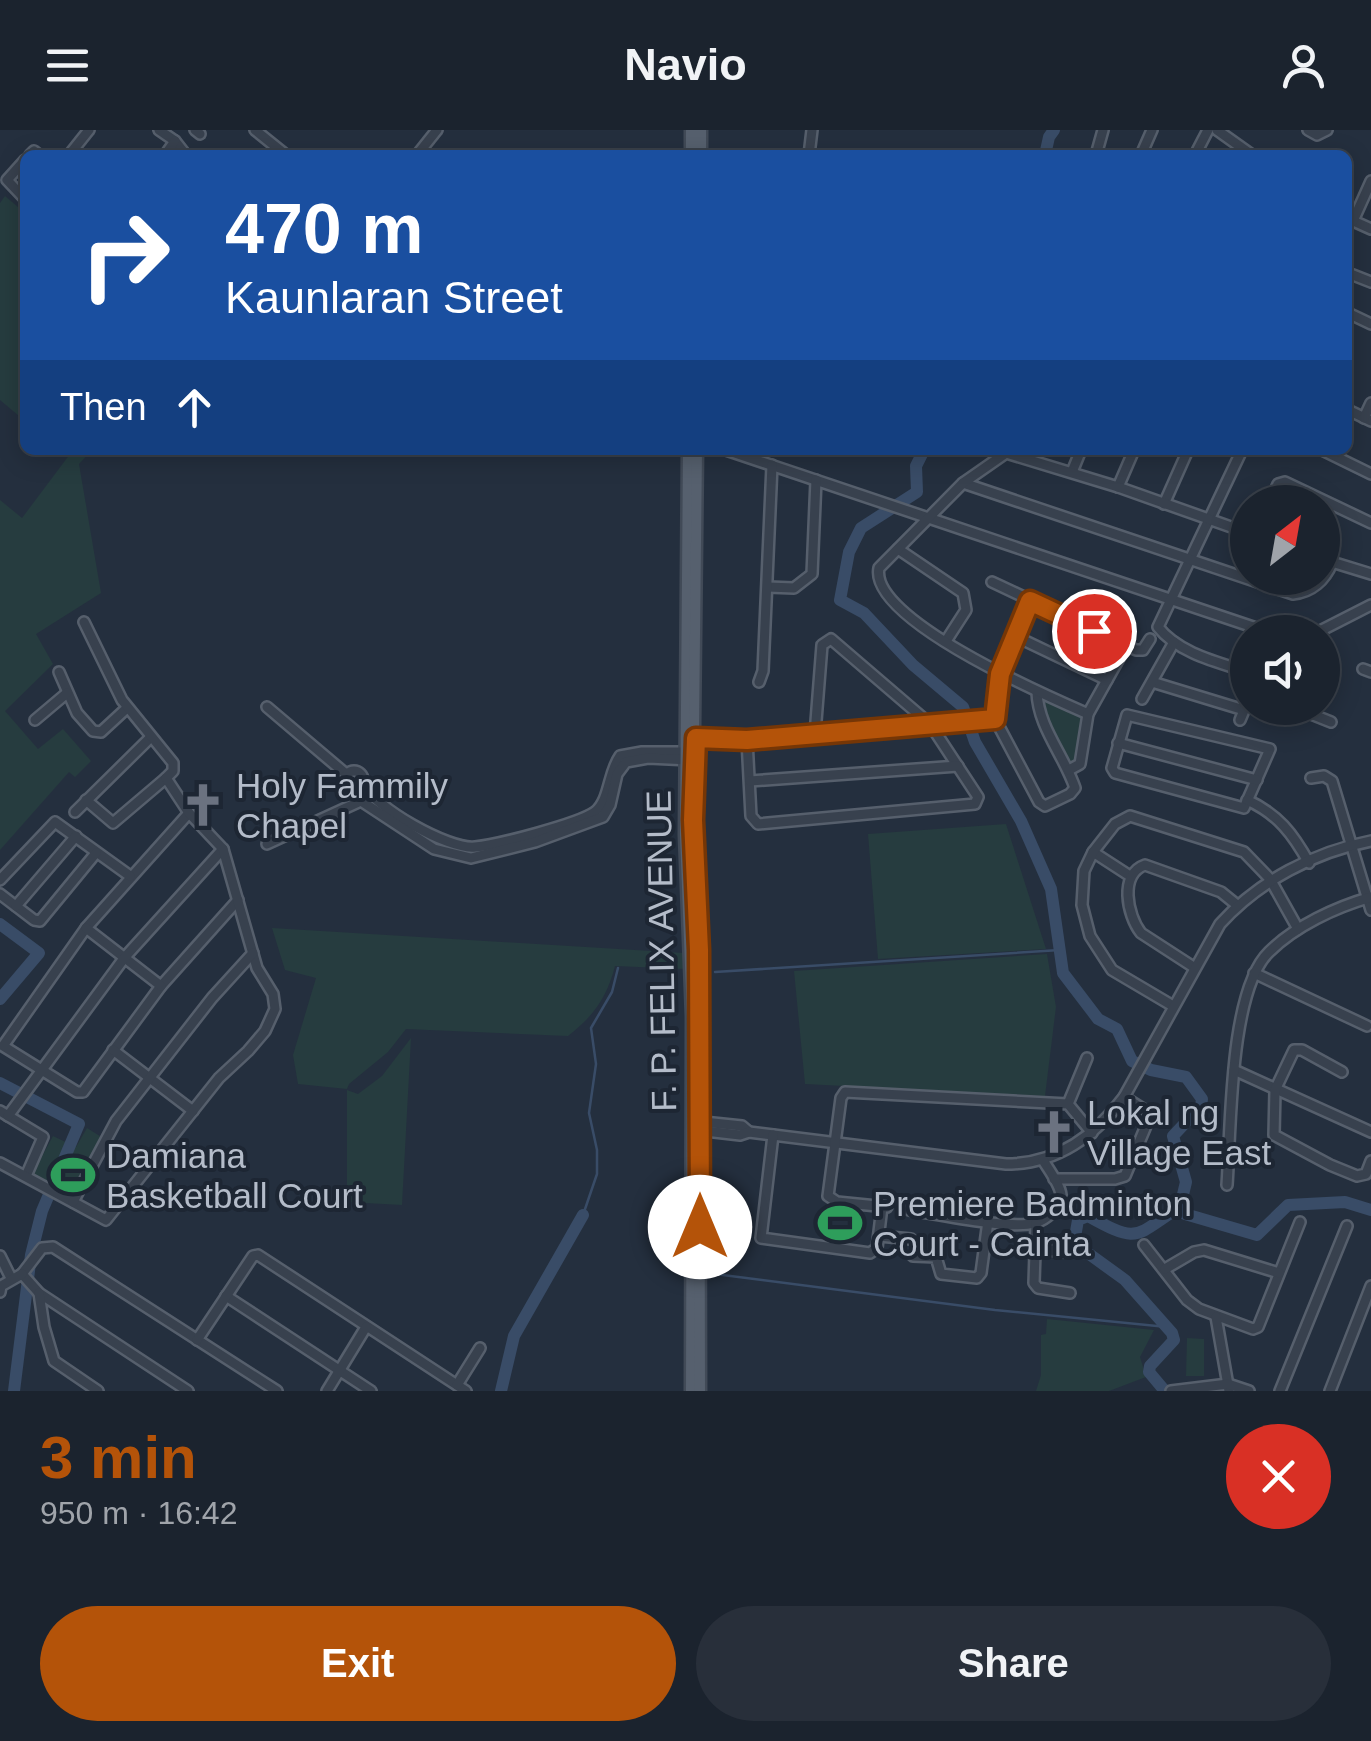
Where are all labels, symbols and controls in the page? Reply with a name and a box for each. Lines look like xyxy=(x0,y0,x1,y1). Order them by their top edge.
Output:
icon: menu xyxy=(40,38,95,93)
icon: person xyxy=(1276,38,1331,93)
text: Navio xyxy=(624,39,747,90)
icon: right xyxy=(60,190,190,320)
text: 470 m xyxy=(225,190,423,268)
text: Kaunlaran Street xyxy=(225,272,563,323)
icon: ahead xyxy=(167,380,222,435)
text: Then xyxy=(60,386,147,428)
north arrow xyxy=(1230,485,1340,595)
map controls xyxy=(1230,485,1340,725)
pin xyxy=(1052,589,1137,674)
icon: arrive xyxy=(1067,604,1122,659)
button: sound xyxy=(1230,615,1340,725)
place label: Holy Fammily Chapel xyxy=(236,766,448,845)
church icon: Holy Fammily Chapel xyxy=(179,781,227,829)
street label: F. P. FELIX AVENUE xyxy=(639,790,683,1112)
place label: Lokal ng Village East xyxy=(1087,1093,1271,1172)
church icon: Lokal ng Village East xyxy=(1030,1108,1078,1156)
place label: Damiana Basketball Court xyxy=(106,1136,363,1215)
sports icon: Damiana Basketball Court xyxy=(49,1151,97,1199)
position arrow xyxy=(648,1175,752,1279)
place label: Premiere Badminton Court - Cainta xyxy=(873,1184,1192,1263)
sports icon: Premiere Badminton Court - Cainta xyxy=(816,1199,864,1247)
text: 3 min xyxy=(40,1424,197,1491)
button: close xyxy=(1226,1424,1331,1529)
text: 950 m · 16:42 xyxy=(40,1495,237,1531)
button: Exit xyxy=(40,1606,676,1721)
button: Share xyxy=(696,1606,1331,1721)

